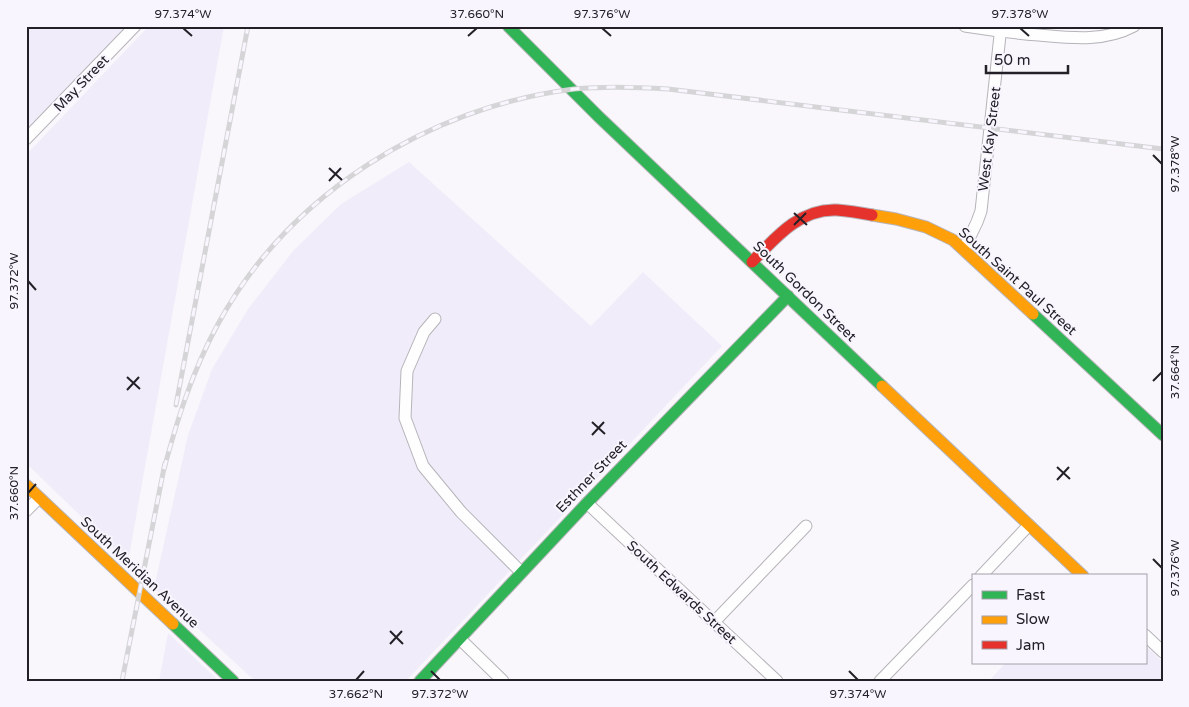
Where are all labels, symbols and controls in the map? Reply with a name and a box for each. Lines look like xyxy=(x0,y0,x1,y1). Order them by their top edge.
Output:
text: 97.374°W xyxy=(155,7,211,21)
text: 37.660°N xyxy=(450,7,504,21)
text: 97.376°W xyxy=(574,7,630,21)
text: 97.378°W xyxy=(992,7,1048,21)
scale bar xyxy=(986,42,1069,74)
street label: May Street xyxy=(50,51,113,115)
text: 50 m xyxy=(994,51,1031,69)
street label: West Kay Street xyxy=(975,85,1004,192)
text: 97.378°W xyxy=(1168,136,1182,192)
street label: South Saint Paul Street xyxy=(955,224,1081,339)
street label: South Gordon Street xyxy=(749,238,860,345)
text: 97.372°W xyxy=(7,253,21,309)
text: 37.664°N xyxy=(1168,345,1182,399)
street label: Esthner Street xyxy=(552,436,631,516)
text: 37.660°N xyxy=(7,466,21,520)
street label: South Meridian Avenue xyxy=(77,513,202,632)
street label: South Edwards Street xyxy=(623,537,741,648)
text: 97.376°W xyxy=(1168,540,1182,596)
legend xyxy=(972,574,1146,664)
text: Fast xyxy=(1016,586,1046,604)
text: Slow xyxy=(1016,610,1050,628)
text: Jam xyxy=(1016,636,1045,654)
text: 37.662°N xyxy=(329,687,383,701)
text: 97.372°W xyxy=(412,687,468,701)
text: 97.374°W xyxy=(830,687,886,701)

